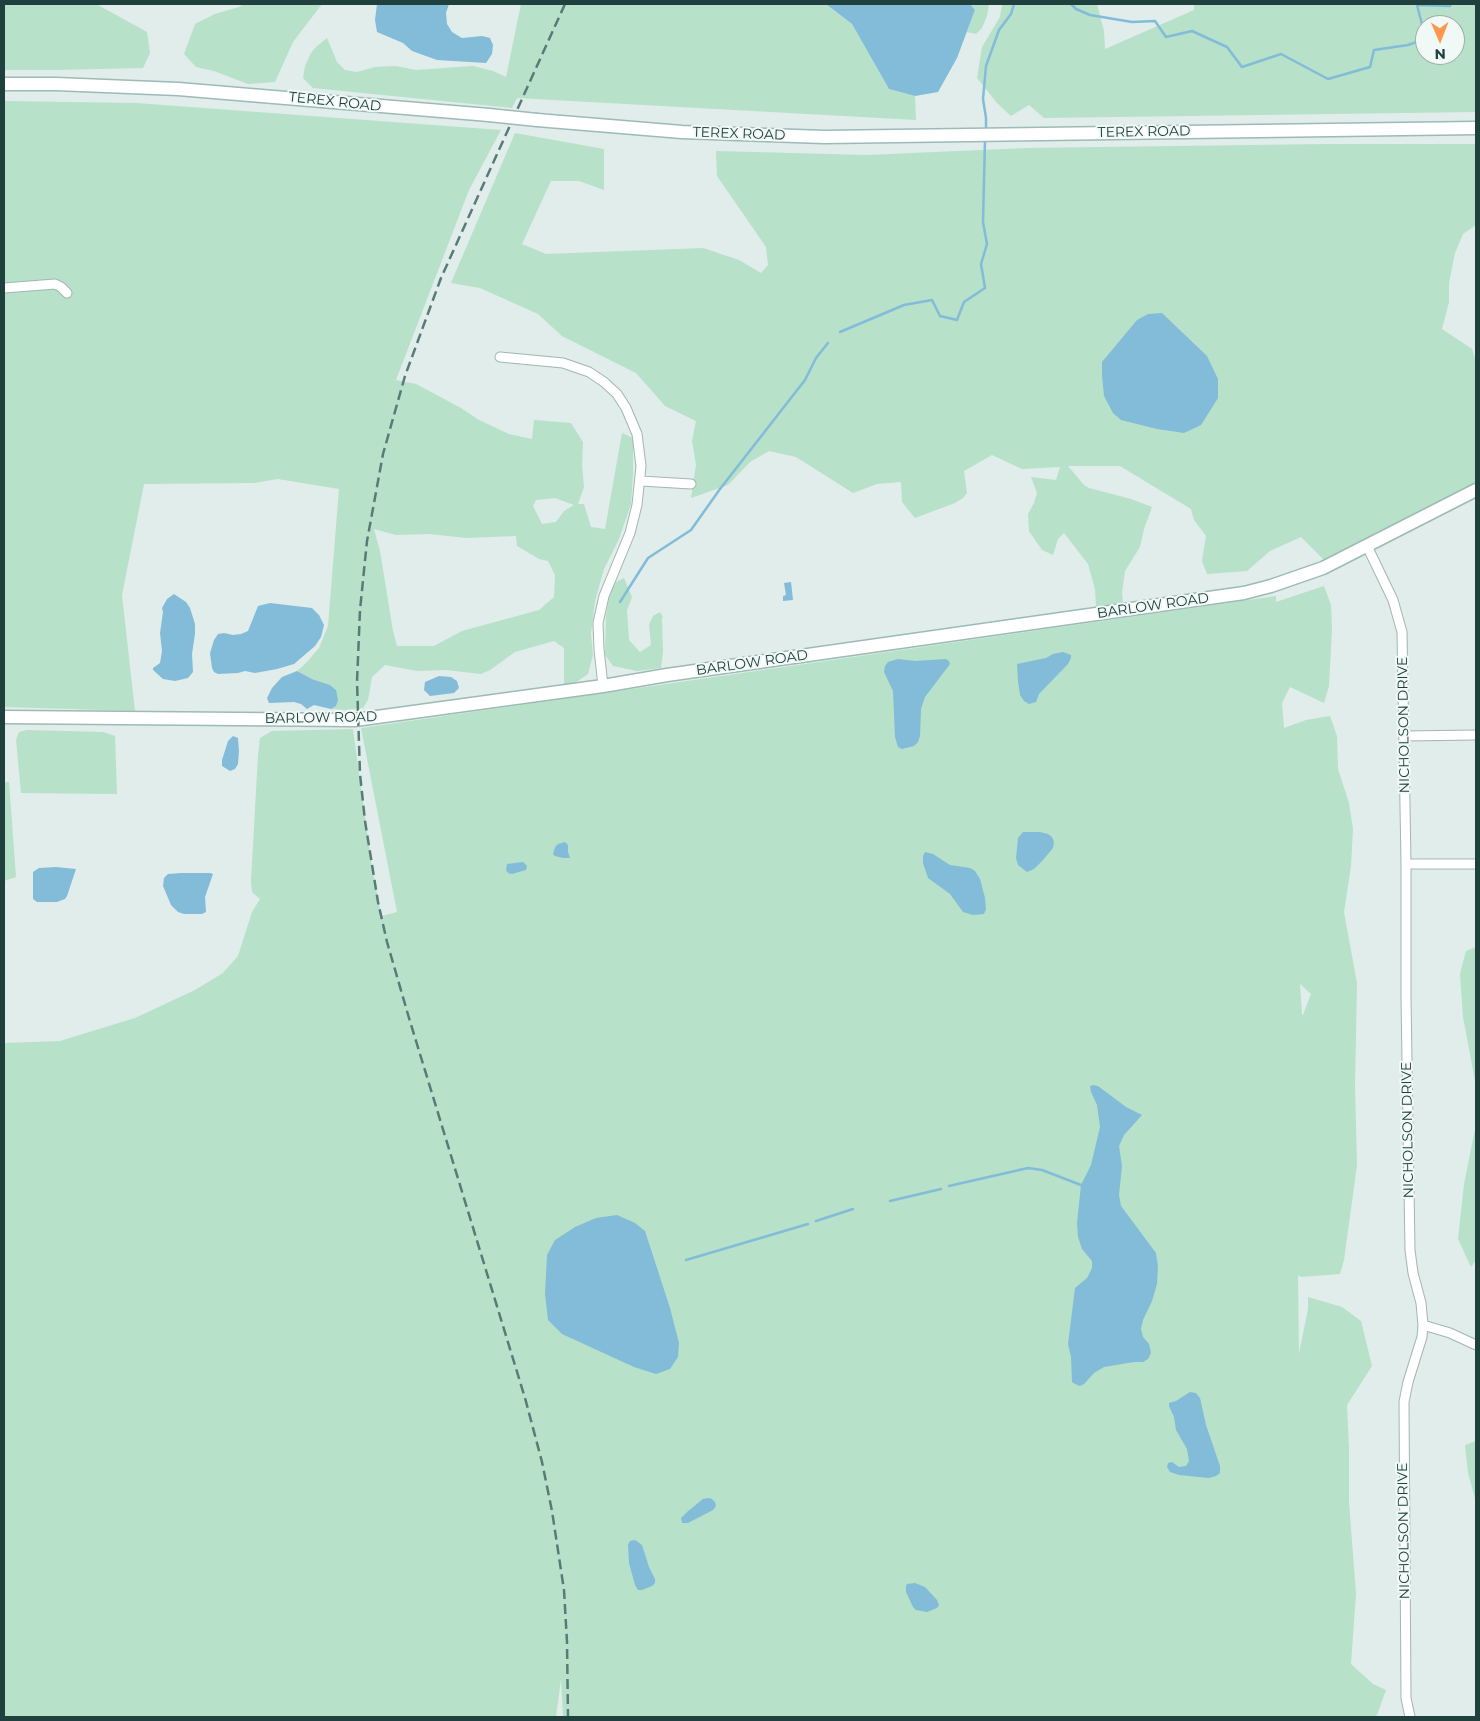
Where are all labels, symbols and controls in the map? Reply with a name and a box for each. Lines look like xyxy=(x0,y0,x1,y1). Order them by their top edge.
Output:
north arrow xyxy=(1415,15,1465,65)
text: N xyxy=(1434,45,1446,63)
street label: TEREX ROAD xyxy=(288,89,382,115)
street label: TEREX ROAD xyxy=(1097,123,1191,141)
street label: TEREX ROAD xyxy=(692,124,786,144)
street label: BARLOW ROAD xyxy=(1096,590,1210,622)
street label: BARLOW ROAD xyxy=(695,647,809,679)
street label: NICHOLSON DRIVE xyxy=(1394,656,1414,794)
street label: BARLOW ROAD xyxy=(265,709,377,727)
street label: NICHOLSON DRIVE xyxy=(1398,1061,1418,1199)
street label: NICHOLSON DRIVE xyxy=(1394,1462,1414,1600)

